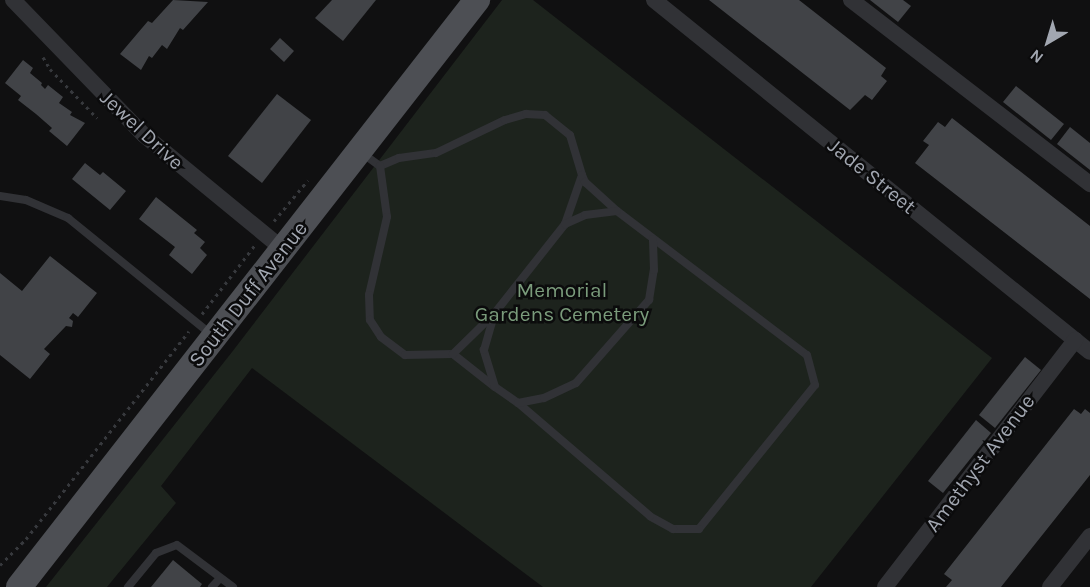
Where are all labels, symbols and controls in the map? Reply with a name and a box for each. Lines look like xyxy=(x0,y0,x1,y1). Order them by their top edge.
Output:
north arrow xyxy=(1018,12,1078,72)
text: N xyxy=(1026,46,1047,68)
street label: Jewel Drive xyxy=(95,85,189,175)
street label: Jade Street xyxy=(823,133,921,219)
street label: South Duff Avenue xyxy=(183,216,313,372)
park label: Memorial Gardens Cemetery xyxy=(475,277,649,327)
street label: Amethyst Avenue xyxy=(920,389,1040,537)

